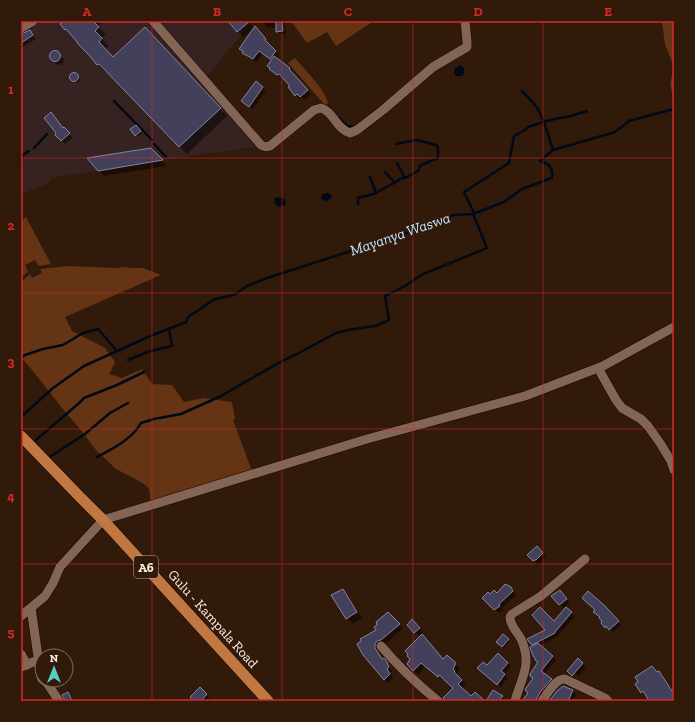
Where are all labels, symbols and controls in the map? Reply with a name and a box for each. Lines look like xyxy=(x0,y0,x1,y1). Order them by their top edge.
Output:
text: A xyxy=(83,4,92,19)
text: B xyxy=(213,4,221,19)
text: C xyxy=(344,4,352,19)
text: D xyxy=(473,4,483,19)
text: E xyxy=(604,4,612,19)
text: 1 xyxy=(8,82,14,97)
water label: Mayanya Waswa xyxy=(348,208,452,260)
text: 2 xyxy=(8,218,15,233)
text: 3 xyxy=(8,354,15,369)
text: 4 xyxy=(7,489,15,504)
road number: A6 xyxy=(134,556,158,578)
street label: Gulu - Kampala Road xyxy=(164,566,262,672)
text: 5 xyxy=(8,625,15,640)
north arrow xyxy=(34,648,74,688)
text: N xyxy=(50,652,59,665)

